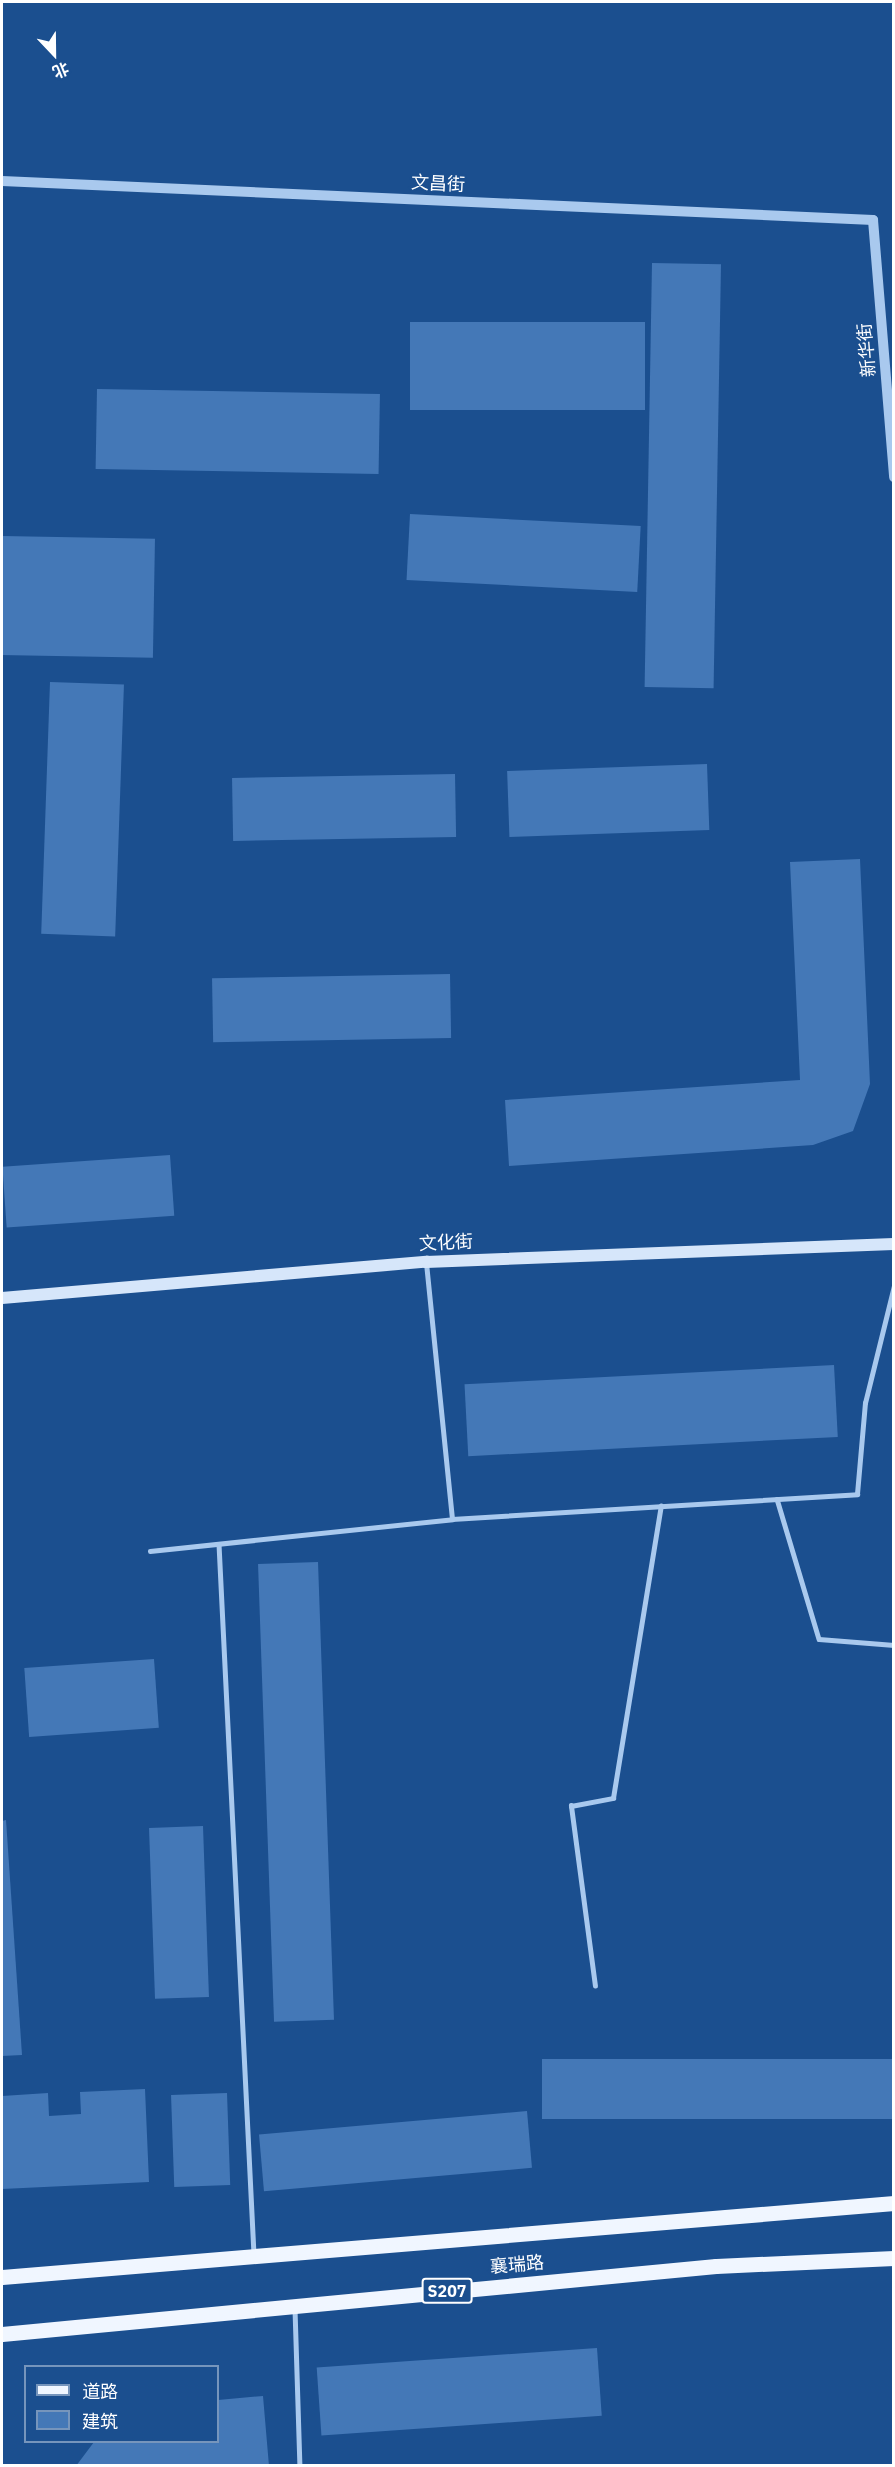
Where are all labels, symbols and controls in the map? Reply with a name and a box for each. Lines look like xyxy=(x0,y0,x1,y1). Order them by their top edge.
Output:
north arrow xyxy=(24,24,84,84)
text: 北 xyxy=(50,58,72,83)
street label: 文昌街 xyxy=(410,172,466,196)
street label: 新华街 xyxy=(854,322,880,378)
street label: 文化街 xyxy=(418,1231,474,1255)
street label: 襄瑞路 xyxy=(489,2252,545,2278)
road number: S207 xyxy=(422,2278,472,2304)
legend xyxy=(24,2365,219,2443)
text: 道路 xyxy=(82,2380,118,2403)
text: 建筑 xyxy=(82,2410,118,2433)

